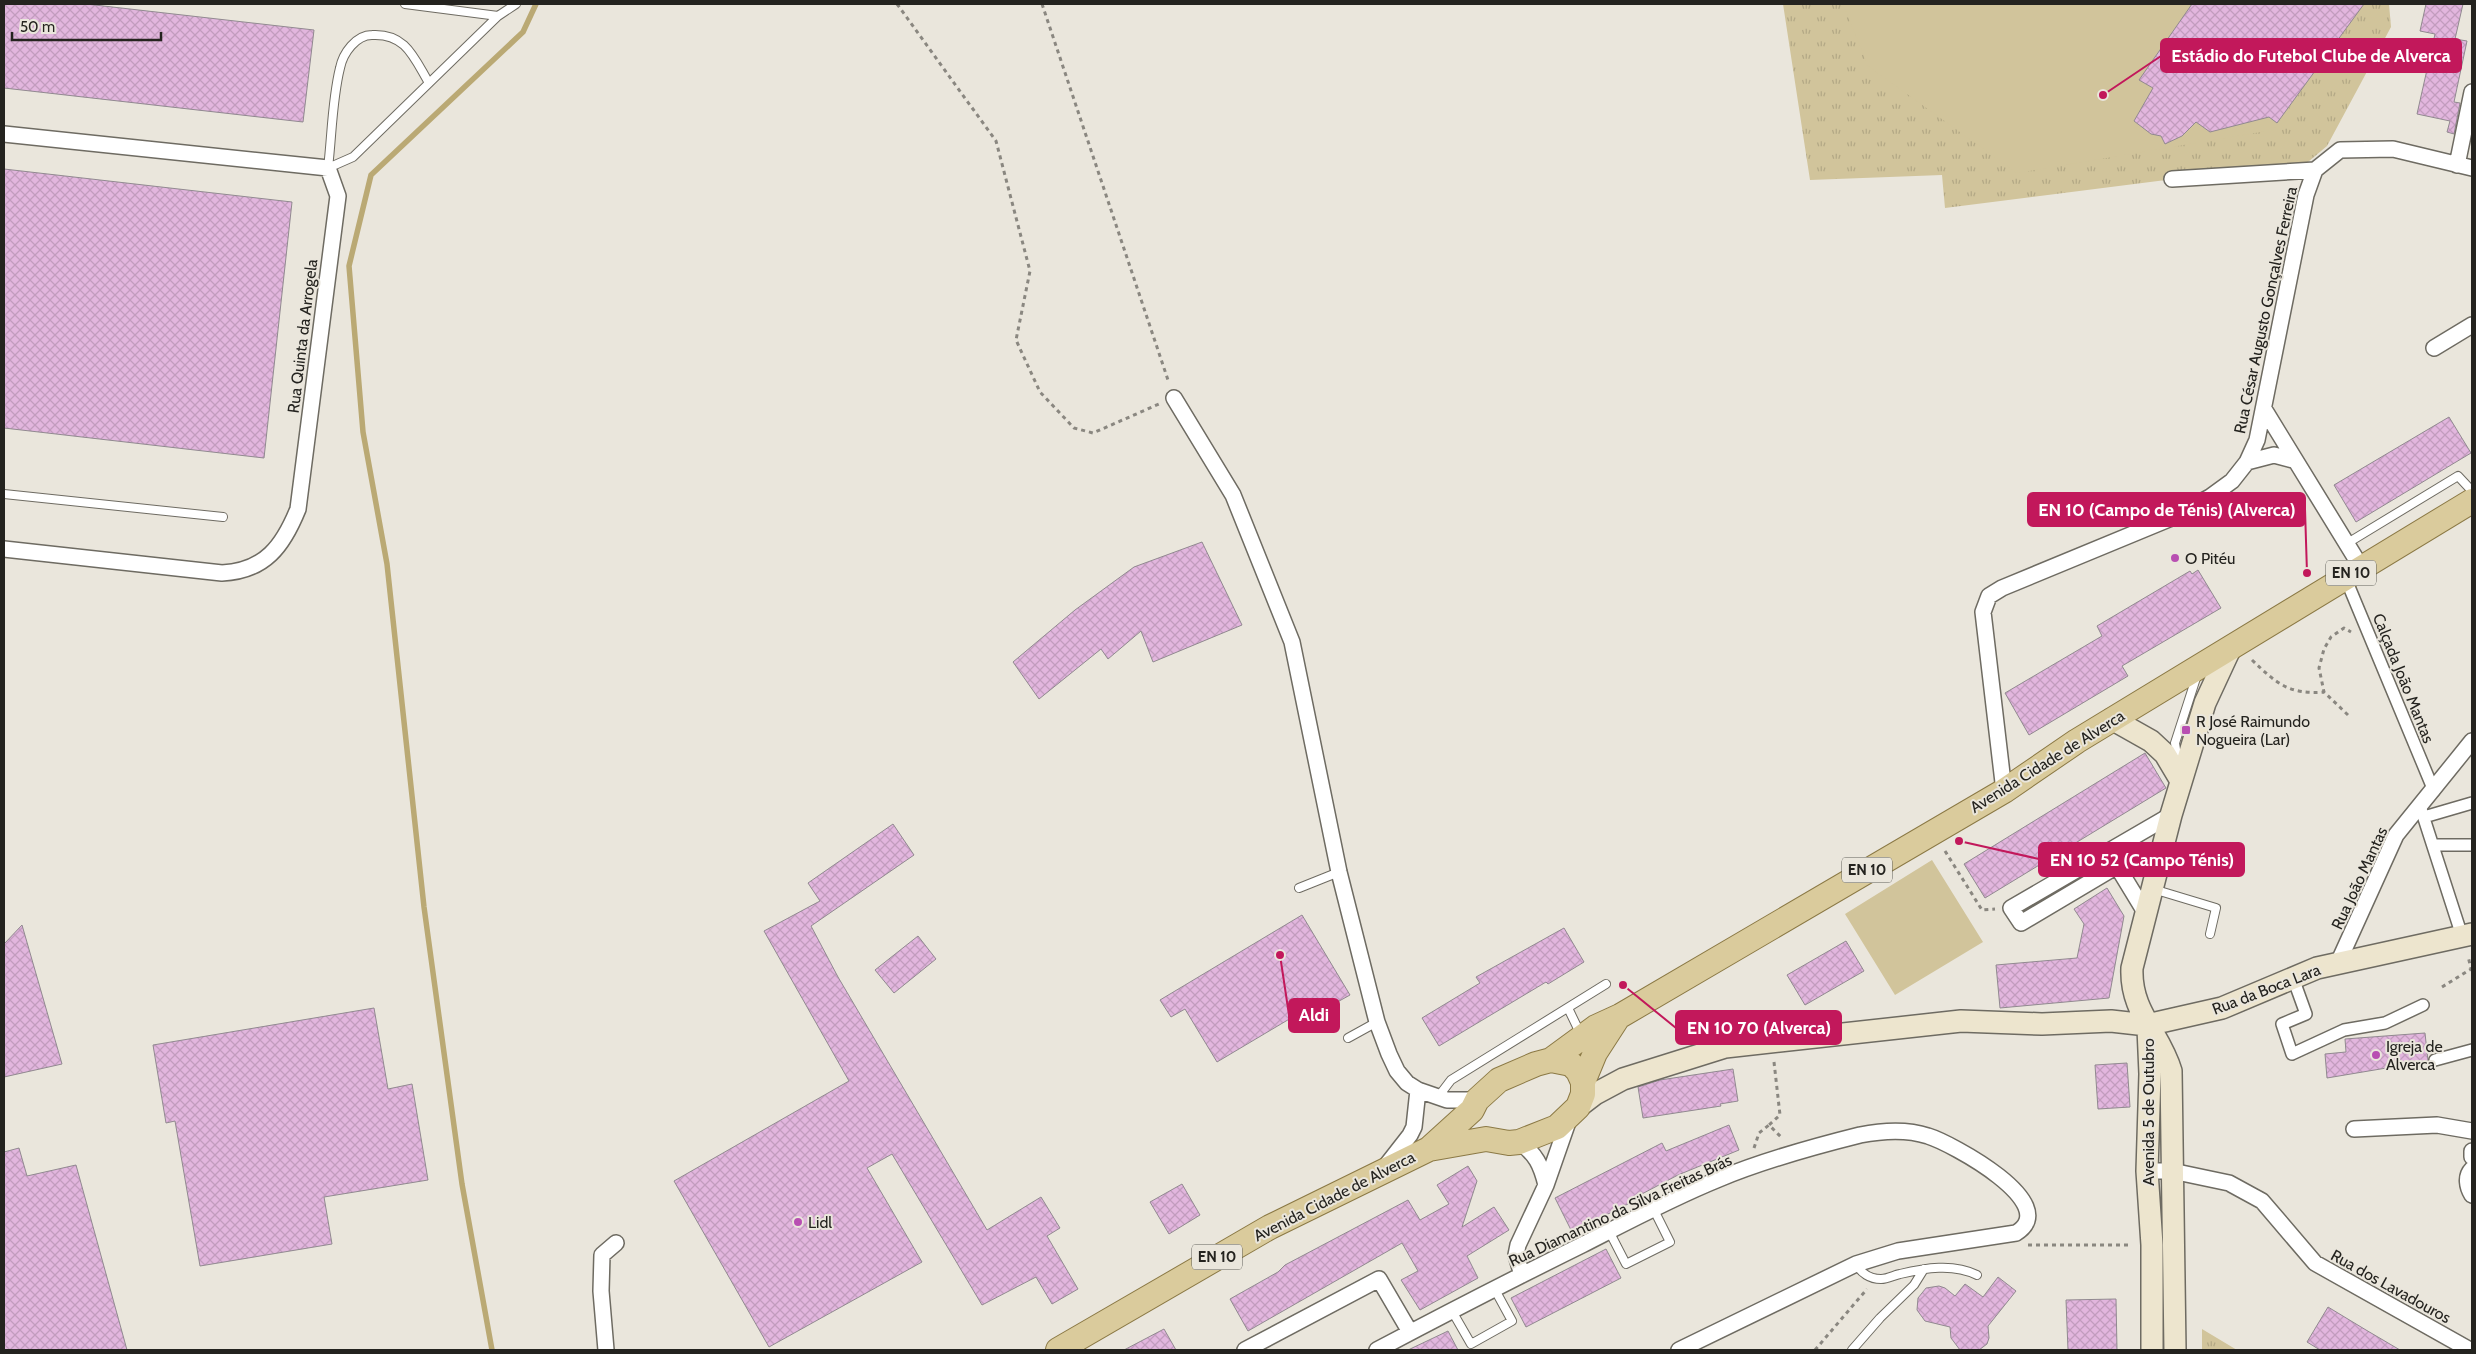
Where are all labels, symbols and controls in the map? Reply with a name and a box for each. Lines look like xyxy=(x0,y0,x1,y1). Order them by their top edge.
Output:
scale bar xyxy=(12,10,161,42)
text: 50 m xyxy=(20,18,55,36)
callout: Estádio do Futebol Clube de Alverca xyxy=(2161,39,2461,72)
text: Estádio do Futebol Clube de Alverca xyxy=(2171,45,2451,67)
street label: Rua César Augusto Gonçalves Ferreira xyxy=(2230,185,2301,435)
street label: Rua Quinta da Arrogela xyxy=(284,258,321,414)
callout: EN 10 (Campo de Ténis) (Alverca) xyxy=(2028,493,2305,526)
text: EN 10 (Campo de Ténis) (Alverca) xyxy=(2038,499,2296,521)
place label: O Pitéu xyxy=(2185,549,2235,568)
marker: O Pitéu xyxy=(2169,552,2181,564)
road number: EN 10 xyxy=(2326,560,2376,586)
street label: Calçada João Mantas xyxy=(2369,611,2438,746)
street label: Avenida Cidade de Alverca xyxy=(1967,706,2128,817)
place label: R José Raimundo Nogueira (Lar) xyxy=(2196,712,2310,749)
marker: R José Raimundo Nogueira (Lar) xyxy=(2180,724,2192,736)
street label: Rua João Mantas xyxy=(2327,824,2392,933)
callout: EN 10 52 (Campo Ténis) xyxy=(2039,843,2244,876)
text: EN 10 52 (Campo Ténis) xyxy=(2050,849,2234,871)
road number: EN 10 xyxy=(1842,858,1892,882)
street label: Rua da Boca Lara xyxy=(2209,960,2323,1019)
callout: Aldi xyxy=(1289,999,1339,1032)
text: Aldi xyxy=(1299,1004,1329,1026)
callout: EN 10 70 (Alverca) xyxy=(1676,1011,1841,1044)
text: EN 10 70 (Alverca) xyxy=(1687,1017,1831,1039)
place label: Igreja de Alverca xyxy=(2386,1037,2443,1074)
street label: Avenida 5 de Outubro xyxy=(2139,1038,2158,1186)
marker: Igreja de Alverca xyxy=(2370,1049,2382,1061)
street label: Avenida Cidade de Alverca xyxy=(1250,1147,1418,1245)
street label: Rua Diamantino da Silva Freitas Brás xyxy=(1506,1150,1735,1271)
place label: Lidl xyxy=(808,1213,832,1232)
marker: Lidl xyxy=(792,1216,804,1228)
road number: EN 10 xyxy=(1192,1244,1242,1270)
street label: Rua dos Lavadouros xyxy=(2327,1246,2454,1327)

